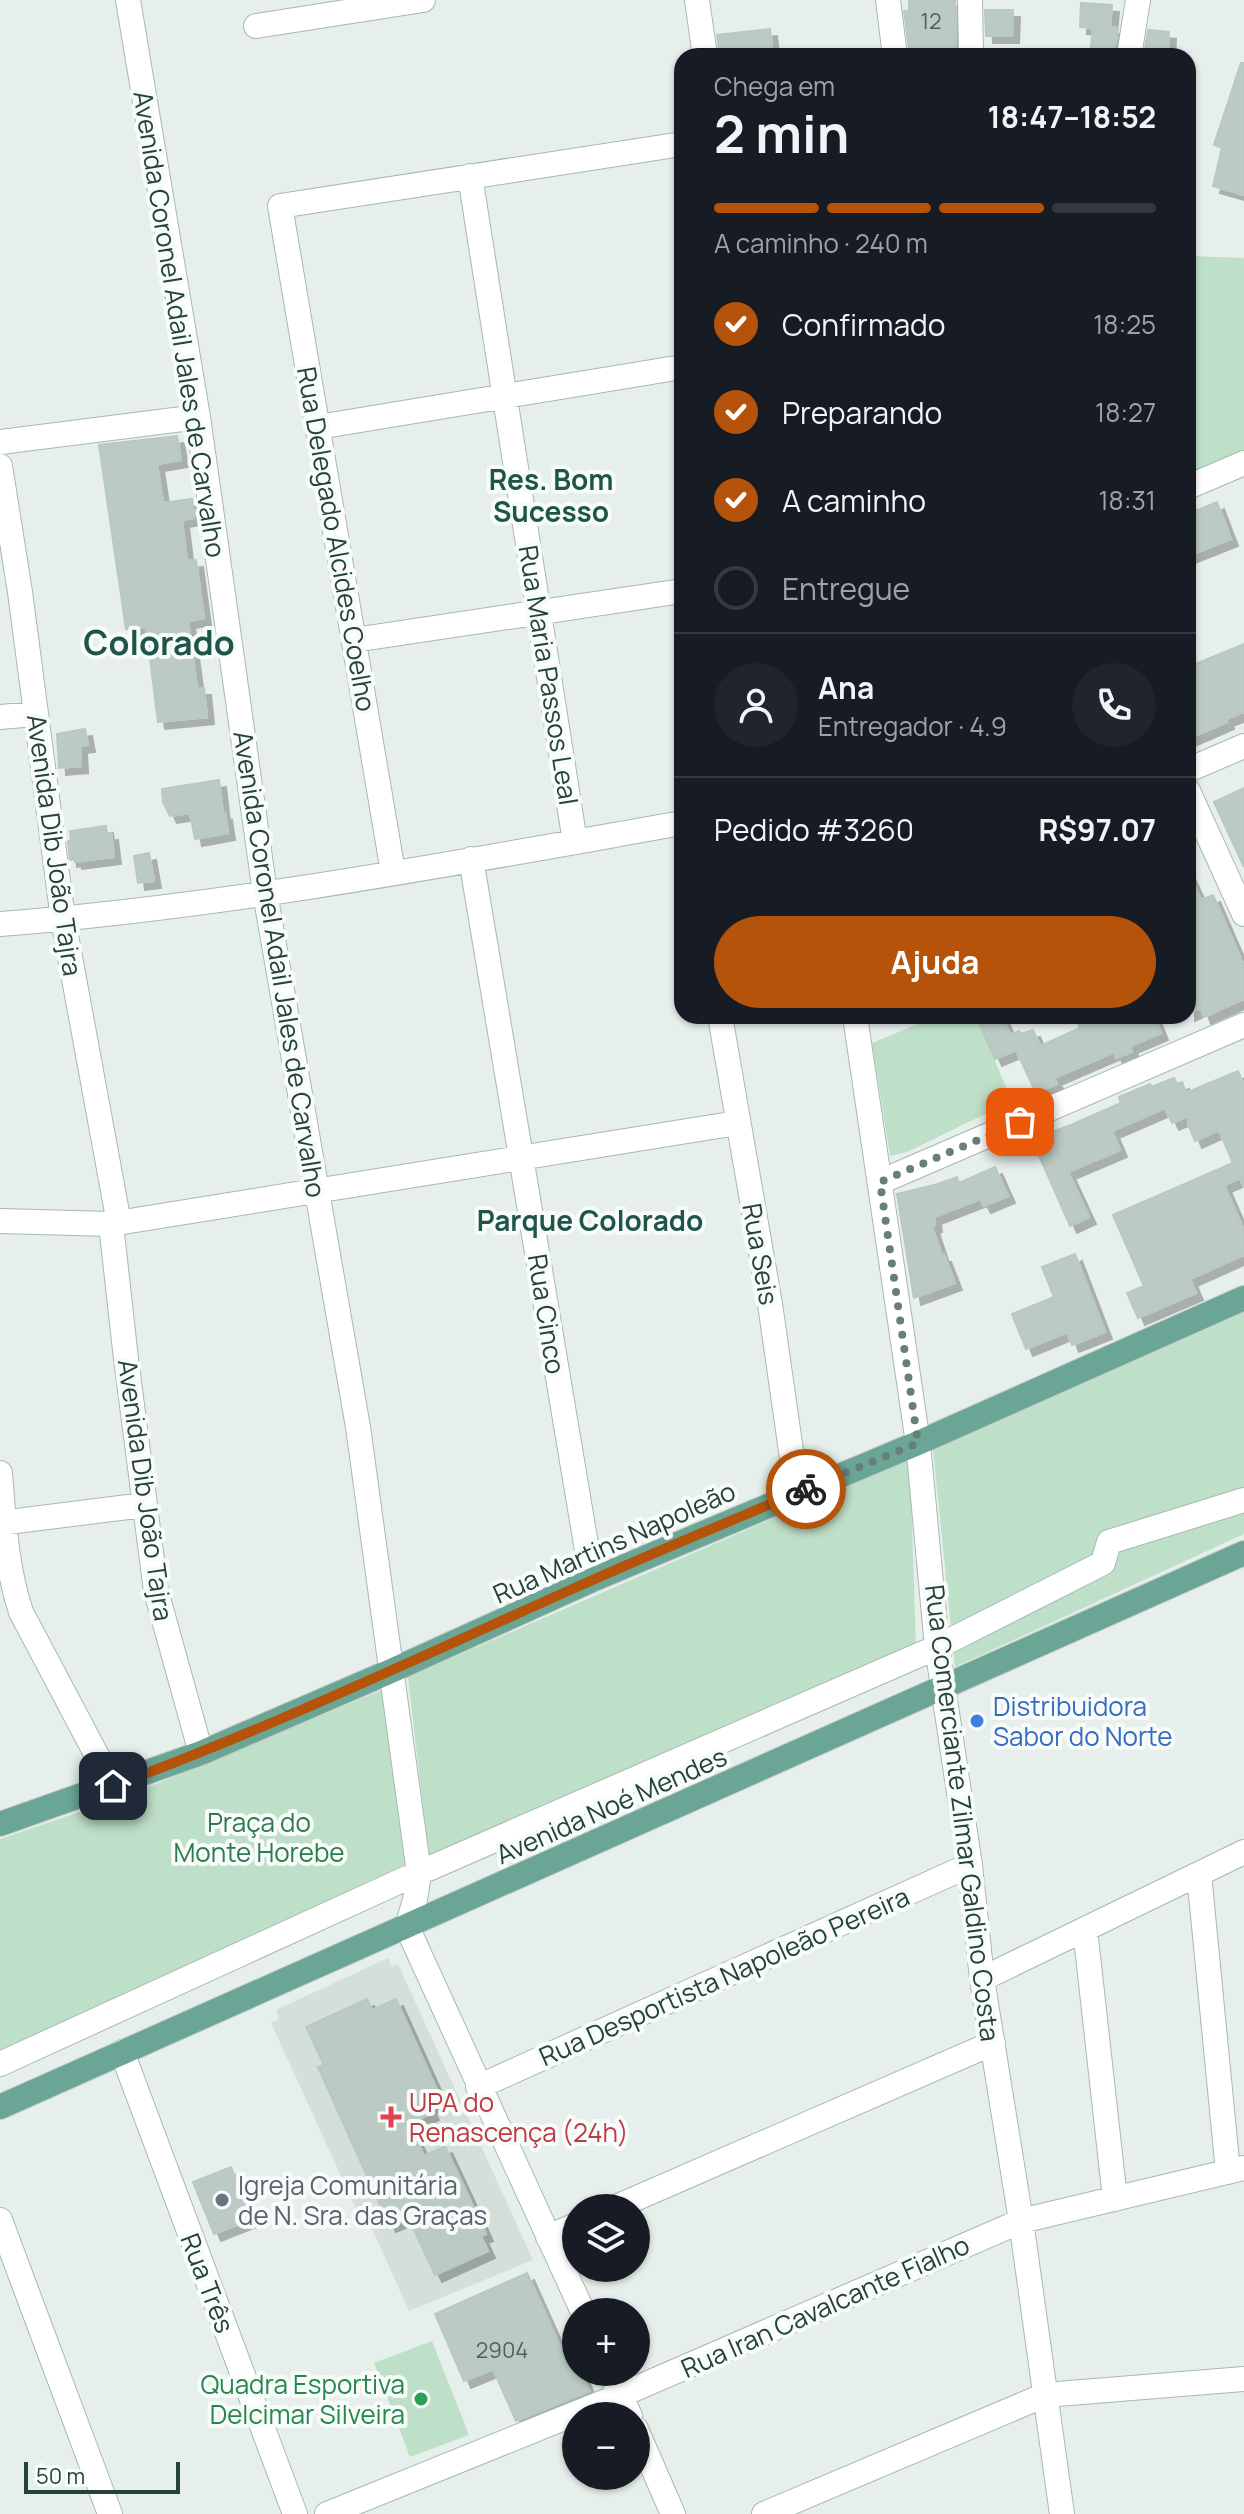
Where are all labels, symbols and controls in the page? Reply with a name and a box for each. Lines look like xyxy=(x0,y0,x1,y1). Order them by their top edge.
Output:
house number: 12 xyxy=(920,6,942,36)
text: Chega em xyxy=(714,68,835,104)
street label: Avenida Coronel Adail Jales de Carvalho xyxy=(125,88,235,560)
text: 18:47–18:52 xyxy=(988,96,1156,137)
text: 2 min xyxy=(714,98,849,169)
text: A caminho · 240 m xyxy=(714,225,928,261)
icon: check xyxy=(714,302,758,346)
text: Confirmado xyxy=(782,304,946,345)
text: 18:25 xyxy=(1093,306,1156,342)
street label: Rua Delegado Alcides Coelho xyxy=(289,364,385,714)
icon: check xyxy=(714,390,758,434)
text: Preparando xyxy=(782,392,942,433)
text: 18:27 xyxy=(1095,394,1156,430)
district label: Res. Bom Sucesso xyxy=(489,460,613,530)
icon: check xyxy=(714,478,758,522)
text: A caminho xyxy=(782,480,926,521)
text: 18:31 xyxy=(1098,482,1156,518)
street label: Rua Maria Passos Leal xyxy=(511,543,587,807)
text: Entregue xyxy=(782,568,910,609)
district label: Colorado xyxy=(83,619,235,665)
button: person xyxy=(714,663,798,747)
button: phone xyxy=(1072,663,1156,747)
text: Ana xyxy=(818,667,874,708)
text: Entregador · 4.9 xyxy=(818,708,1007,744)
street label: Avenida Dib João Tajra xyxy=(19,712,91,978)
street label: Avenida Coronel Adail Jales de Carvalho xyxy=(225,728,335,1200)
text: Pedido #3260 xyxy=(714,809,914,850)
text: R$97.07 xyxy=(1038,809,1156,850)
button: Ajuda xyxy=(714,916,1156,1008)
pin xyxy=(986,1088,1054,1156)
icon: bag xyxy=(998,1100,1042,1144)
street label: Rua Seis xyxy=(734,1200,788,1308)
district label: Parque Colorado xyxy=(477,1201,703,1239)
street label: Rua Cinco xyxy=(520,1251,574,1377)
street label: Avenida Dib João Tajra xyxy=(110,1357,182,1623)
courier xyxy=(766,1449,846,1529)
icon: bike xyxy=(784,1467,828,1511)
street label: Rua Martins Napoleão xyxy=(487,1472,741,1612)
street label: Rua Comerciante Zilmar Galdino Costa xyxy=(917,1583,1009,2043)
place label: Distribuidora Sabor do Norte xyxy=(993,1688,1172,1754)
marker: Distribuidora Sabor do Norte xyxy=(968,1712,986,1730)
street label: Avenida Noé Mendes xyxy=(490,1738,732,1872)
pin xyxy=(79,1752,147,1820)
icon: home xyxy=(91,1764,135,1808)
park label: Praça do Monte Horebe xyxy=(173,1804,345,1870)
street label: Rua Desportista Napoleão Pereira xyxy=(533,1878,915,2074)
place label: UPA do Renascença (24h) xyxy=(409,2084,629,2150)
marker: UPA do Renascença (24h) xyxy=(380,2106,402,2128)
place label: Igreja Comunitária de N. Sra. das Graças xyxy=(238,2167,487,2233)
marker: Igreja Comunitária de N. Sra. das Graças xyxy=(213,2191,231,2209)
map controls xyxy=(562,2194,650,2490)
button: layers xyxy=(562,2194,650,2282)
street label: Rua Iran Cavalcante Fialho xyxy=(675,2226,975,2386)
street label: Rua Três xyxy=(173,2228,243,2338)
button: + xyxy=(562,2298,650,2386)
house number: 2904 xyxy=(476,2335,528,2365)
place label: Quadra Esportiva Delcimar Silveira xyxy=(200,2366,405,2432)
marker: Quadra Esportiva Delcimar Silveira xyxy=(412,2390,430,2408)
button: − xyxy=(562,2402,650,2490)
scale bar xyxy=(24,2458,180,2494)
text: 50 m xyxy=(36,2461,85,2491)

